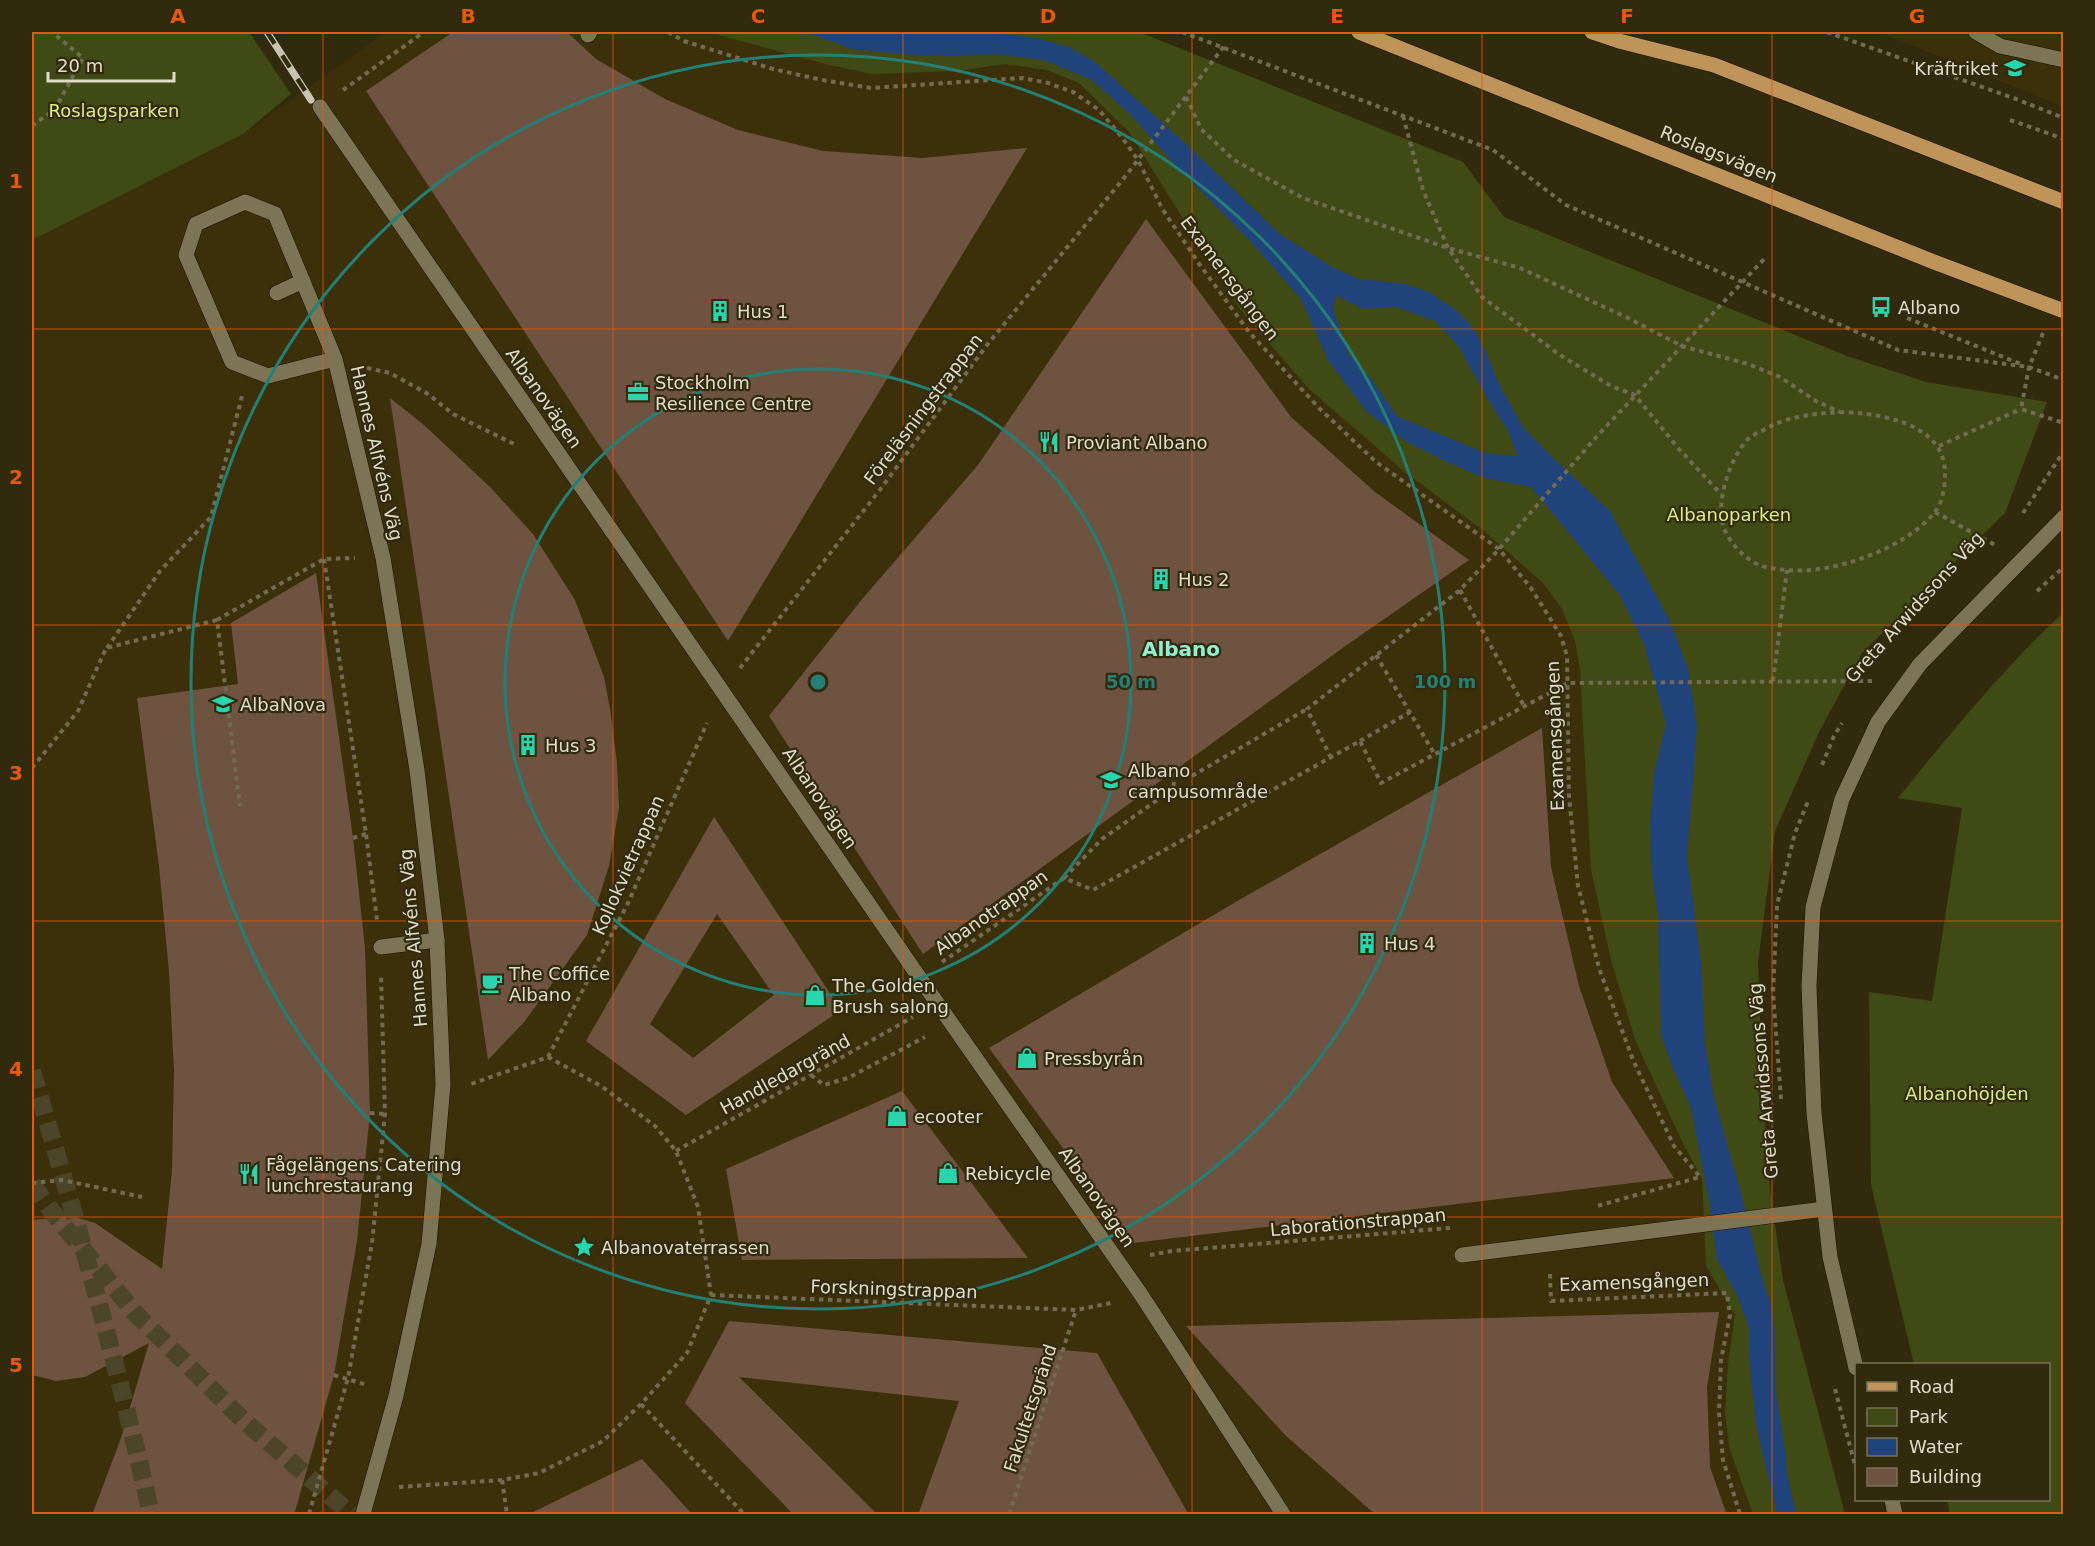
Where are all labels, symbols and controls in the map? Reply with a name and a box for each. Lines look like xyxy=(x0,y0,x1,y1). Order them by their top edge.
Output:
text: A xyxy=(170,4,186,28)
text: B xyxy=(460,4,476,28)
text: C xyxy=(751,4,765,28)
text: D xyxy=(1040,4,1056,28)
text: E xyxy=(1330,4,1344,28)
text: F xyxy=(1620,4,1634,28)
text: G xyxy=(1909,4,1925,28)
scale bar xyxy=(48,45,174,83)
text: 20 m xyxy=(57,55,103,76)
school or university icon: Kräftriket xyxy=(2003,56,2027,80)
place label: Kräftriket xyxy=(1914,58,1998,79)
park label: Roslagsparken xyxy=(48,100,180,121)
street label: Roslagsvägen xyxy=(1657,121,1781,187)
text: 1 xyxy=(9,169,23,193)
street label: Examensgången xyxy=(1176,212,1284,344)
bus stop icon: Albano xyxy=(1869,295,1893,319)
place label: Albano xyxy=(1898,297,1960,318)
building icon: Hus 1 xyxy=(708,299,732,323)
place label: Hus 1 xyxy=(737,301,789,322)
street label: Föreläsningstrappan xyxy=(859,329,987,489)
street label: Albanovägen xyxy=(502,344,586,452)
street label: Hannes Alfvéns Väg xyxy=(347,364,407,542)
place label: Stockholm Resilience Centre xyxy=(655,372,812,414)
office icon: Stockholm Resilience Centre xyxy=(626,380,650,404)
restaurant icon: Proviant Albano xyxy=(1037,430,1061,454)
place label: Proviant Albano xyxy=(1066,432,1208,453)
text: 2 xyxy=(9,465,23,489)
park label: Albanoparken xyxy=(1667,504,1791,525)
street label: Greta Arwidssons Väg xyxy=(1841,527,1987,687)
building icon: Hus 2 xyxy=(1149,567,1173,591)
place label: Hus 2 xyxy=(1178,569,1230,590)
district label: Albano xyxy=(1142,637,1220,661)
street label: Examensgången xyxy=(1542,661,1568,811)
text: 50 m xyxy=(1106,671,1156,692)
text: 100 m xyxy=(1414,671,1476,692)
centre of rings xyxy=(808,672,828,692)
school or university icon: AlbaNova xyxy=(211,692,235,716)
place label: AlbaNova xyxy=(240,694,326,715)
building icon: Hus 3 xyxy=(516,733,540,757)
place label: Hus 3 xyxy=(545,735,597,756)
street label: Albanovägen xyxy=(778,743,862,853)
place label: Albano campusområde xyxy=(1128,760,1268,802)
text: 3 xyxy=(9,761,23,785)
school or university icon: Albano campusområde xyxy=(1099,768,1123,792)
street label: Kollokvietrappan xyxy=(588,792,668,938)
street label: Hannes Alfvéns Väg xyxy=(395,848,431,1028)
street label: Albanotrappan xyxy=(931,865,1051,959)
building icon: Hus 4 xyxy=(1355,931,1379,955)
place label: Hus 4 xyxy=(1384,933,1436,954)
place label: The Coffice Albano xyxy=(508,963,610,1005)
cafe icon: The Coffice Albano xyxy=(480,971,504,995)
place label: The Golden Brush salong xyxy=(831,975,949,1017)
street label: Greta Arwidssons Väg xyxy=(1744,982,1782,1180)
shop icon: The Golden Brush salong xyxy=(803,983,827,1007)
street label: Handledargränd xyxy=(716,1029,854,1119)
shop icon: Pressbyrån xyxy=(1015,1046,1039,1070)
place label: Pressbyrån xyxy=(1044,1048,1143,1069)
text: 4 xyxy=(9,1057,23,1081)
park label: Albanohöjden xyxy=(1905,1083,2029,1104)
shop icon: ecooter xyxy=(885,1104,909,1128)
place label: ecooter xyxy=(914,1106,983,1127)
street label: Albanovägen xyxy=(1055,1143,1139,1251)
place label: Fågelängens Catering lunchrestaurang xyxy=(266,1154,462,1196)
shop icon: Rebicycle xyxy=(936,1161,960,1185)
restaurant icon: Fågelängens Catering lunchrestaurang xyxy=(237,1162,261,1186)
place label: Rebicycle xyxy=(965,1163,1051,1184)
street label: Laborationstrappan xyxy=(1269,1204,1447,1240)
place icon: Albanovaterrassen xyxy=(572,1235,596,1259)
place label: Albanovaterrassen xyxy=(601,1237,770,1258)
street label: Examensgången xyxy=(1559,1269,1709,1295)
street label: Forskningstrappan xyxy=(810,1276,978,1302)
street label: Fakultetsgränd xyxy=(999,1341,1061,1475)
text: 5 xyxy=(9,1353,23,1377)
legend xyxy=(1855,1363,2050,1501)
text: Road xyxy=(1909,1376,1954,1397)
text: Park xyxy=(1909,1406,1948,1427)
text: Water xyxy=(1909,1436,1963,1457)
text: Building xyxy=(1909,1466,1982,1487)

